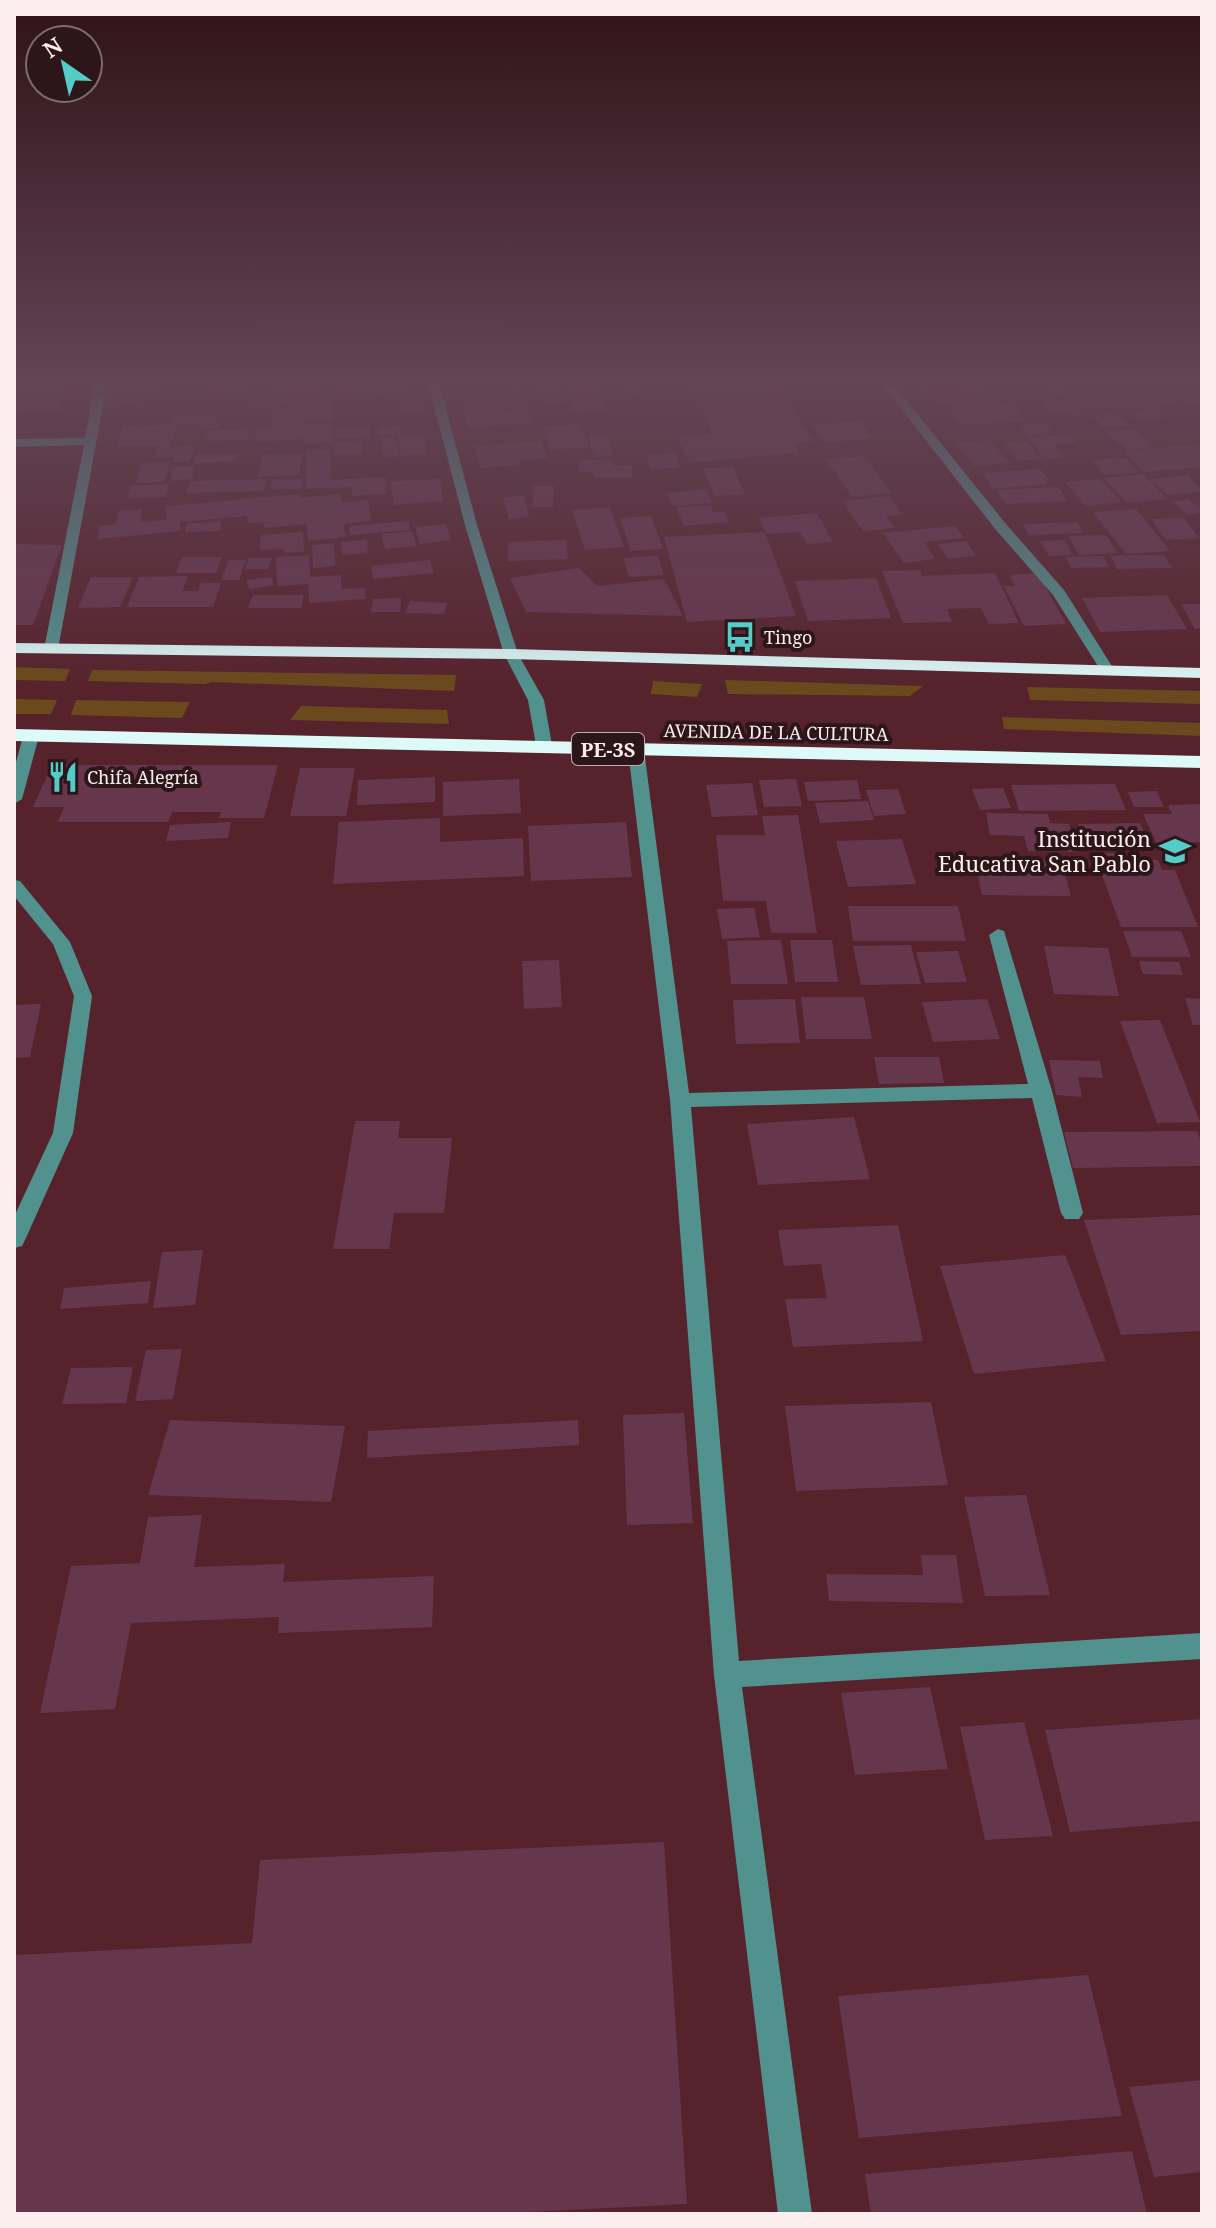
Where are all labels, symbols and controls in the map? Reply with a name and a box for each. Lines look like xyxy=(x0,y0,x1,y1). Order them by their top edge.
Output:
north arrow xyxy=(24,24,104,104)
text: N xyxy=(37,29,68,64)
bus stop icon: Tingo xyxy=(723,620,757,654)
place label: Tingo xyxy=(764,625,812,649)
street label: AVENIDA DE LA CULTURA xyxy=(663,718,889,746)
road number: PE-3S xyxy=(572,733,644,765)
restaurant icon: Chifa Alegría xyxy=(46,760,80,794)
place label: Chifa Alegría xyxy=(87,765,199,789)
place label: Institución Educativa San Pablo xyxy=(938,823,1151,878)
school or university icon: Institución Educativa San Pablo xyxy=(1158,834,1192,868)

